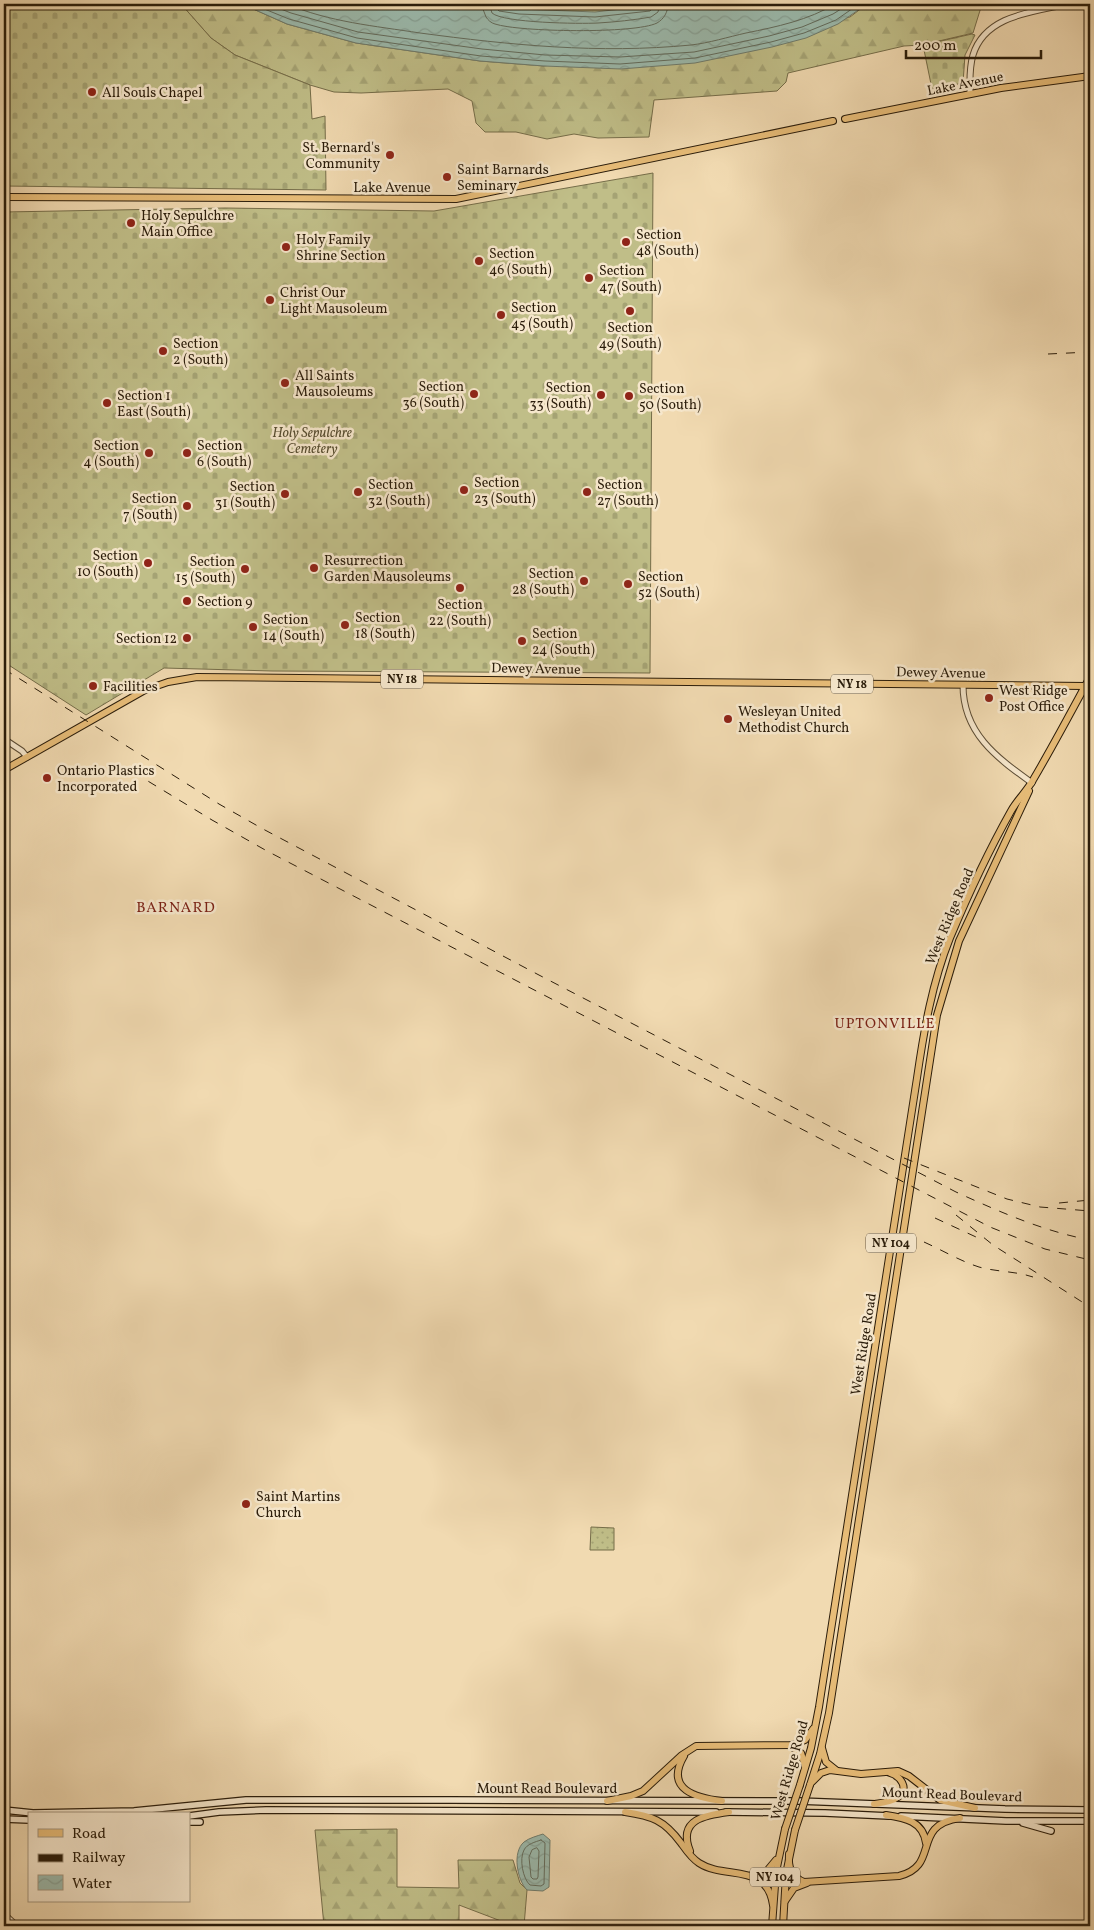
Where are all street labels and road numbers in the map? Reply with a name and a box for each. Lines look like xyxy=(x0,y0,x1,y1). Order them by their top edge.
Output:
street label: Lake Avenue xyxy=(925,68,1005,101)
street label: Lake Avenue xyxy=(353,179,431,198)
street label: Dewey Avenue xyxy=(491,659,581,680)
street label: Dewey Avenue xyxy=(896,663,986,684)
road number: NY 18 xyxy=(381,670,423,689)
road number: NY 18 xyxy=(831,674,873,694)
street label: West Ridge Road xyxy=(921,865,979,968)
road number: NY 104 xyxy=(866,1234,916,1252)
street label: West Ridge Road xyxy=(847,1292,882,1397)
street label: West Ridge Road xyxy=(767,1718,814,1823)
street label: Mount Read Boulevard xyxy=(477,1780,617,1799)
street label: Mount Read Boulevard xyxy=(881,1784,1023,1807)
road number: NY 104 xyxy=(750,1868,800,1886)

